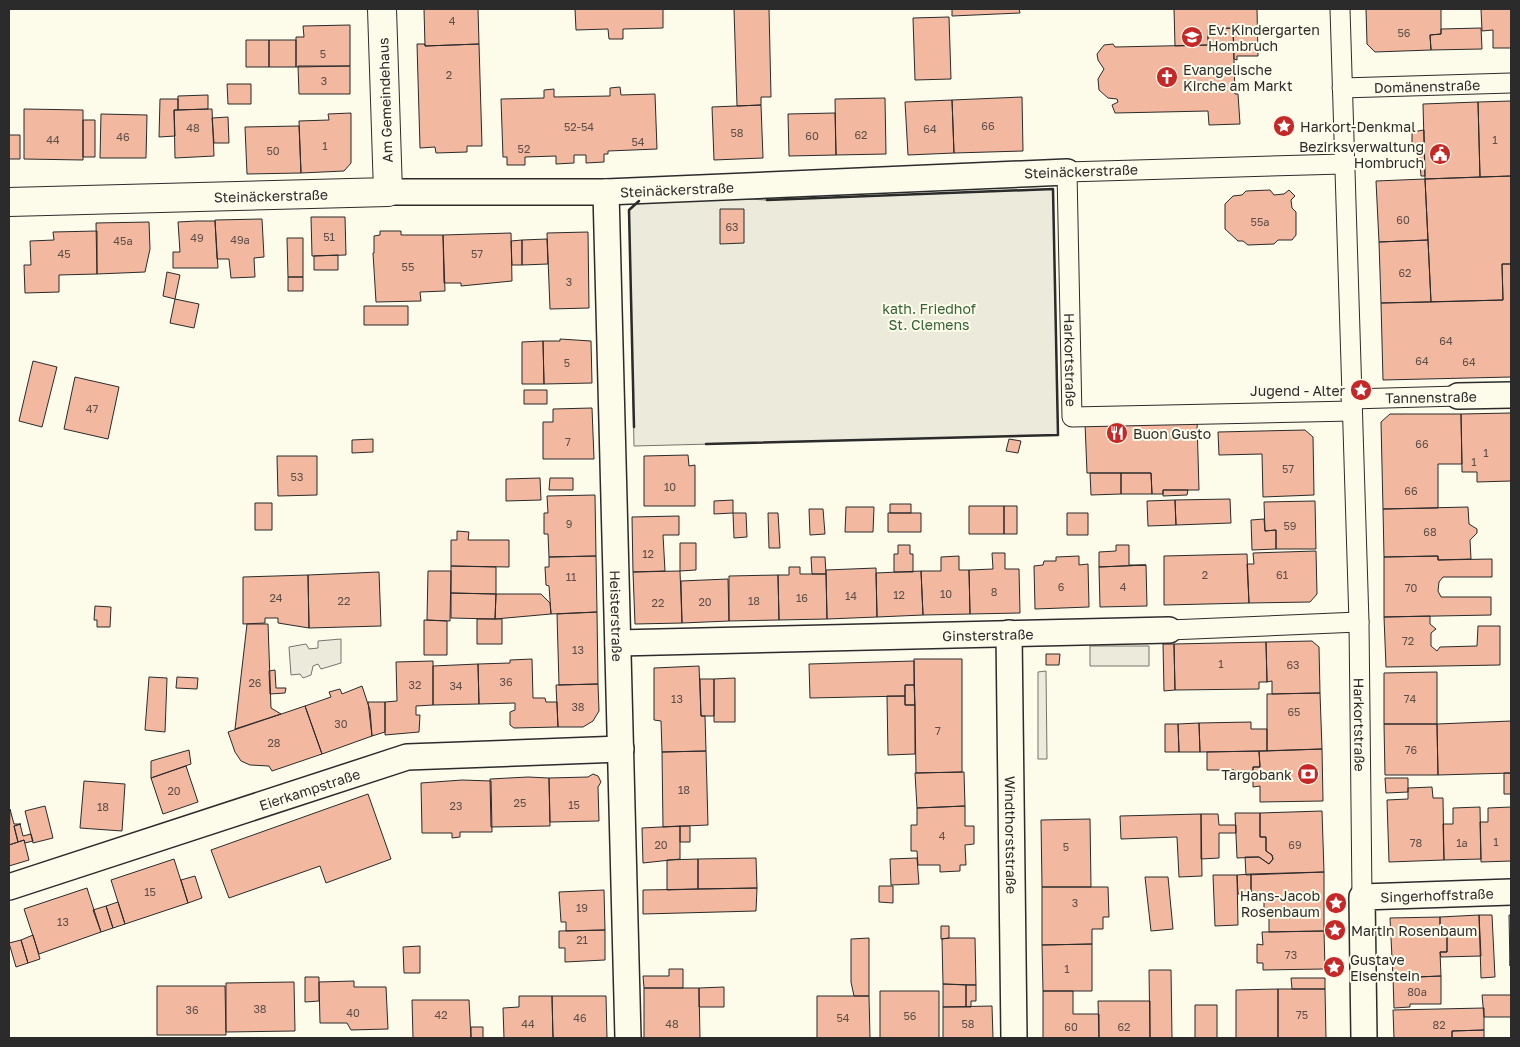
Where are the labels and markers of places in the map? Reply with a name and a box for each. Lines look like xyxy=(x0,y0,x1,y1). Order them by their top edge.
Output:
place label: Ev. Kindergarten Hombruch xyxy=(1208,21,1320,54)
school or university icon: Ev. Kindergarten Hombruch xyxy=(1180,25,1204,49)
place label: Evangelische Kirche am Markt xyxy=(1183,61,1293,94)
church icon: Evangelische Kirche am Markt xyxy=(1155,65,1179,89)
place icon: Harkort-Denkmal xyxy=(1272,114,1296,138)
place label: Harkort-Denkmal xyxy=(1300,118,1416,135)
place label: Bezirksverwaltung Hombruch xyxy=(1299,138,1424,171)
public building icon: Bezirksverwaltung Hombruch xyxy=(1428,142,1452,166)
place icon: Jugend - Alter xyxy=(1349,378,1373,402)
place label: Jugend - Alter xyxy=(1250,382,1346,399)
restaurant icon: Buon Gusto xyxy=(1105,421,1129,445)
place label: Buon Gusto xyxy=(1133,425,1211,442)
bank icon: Targobank xyxy=(1296,762,1320,786)
place label: Targobank xyxy=(1221,766,1292,783)
place label: Hans-Jacob Rosenbaum xyxy=(1240,887,1320,920)
place icon: Hans-Jacob Rosenbaum xyxy=(1324,891,1348,915)
place icon: Martin Rosenbaum xyxy=(1323,918,1347,942)
place label: Martin Rosenbaum xyxy=(1351,922,1477,939)
place label: Gustave Eisenstein xyxy=(1350,951,1420,984)
place icon: Gustave Eisenstein xyxy=(1322,955,1346,979)

